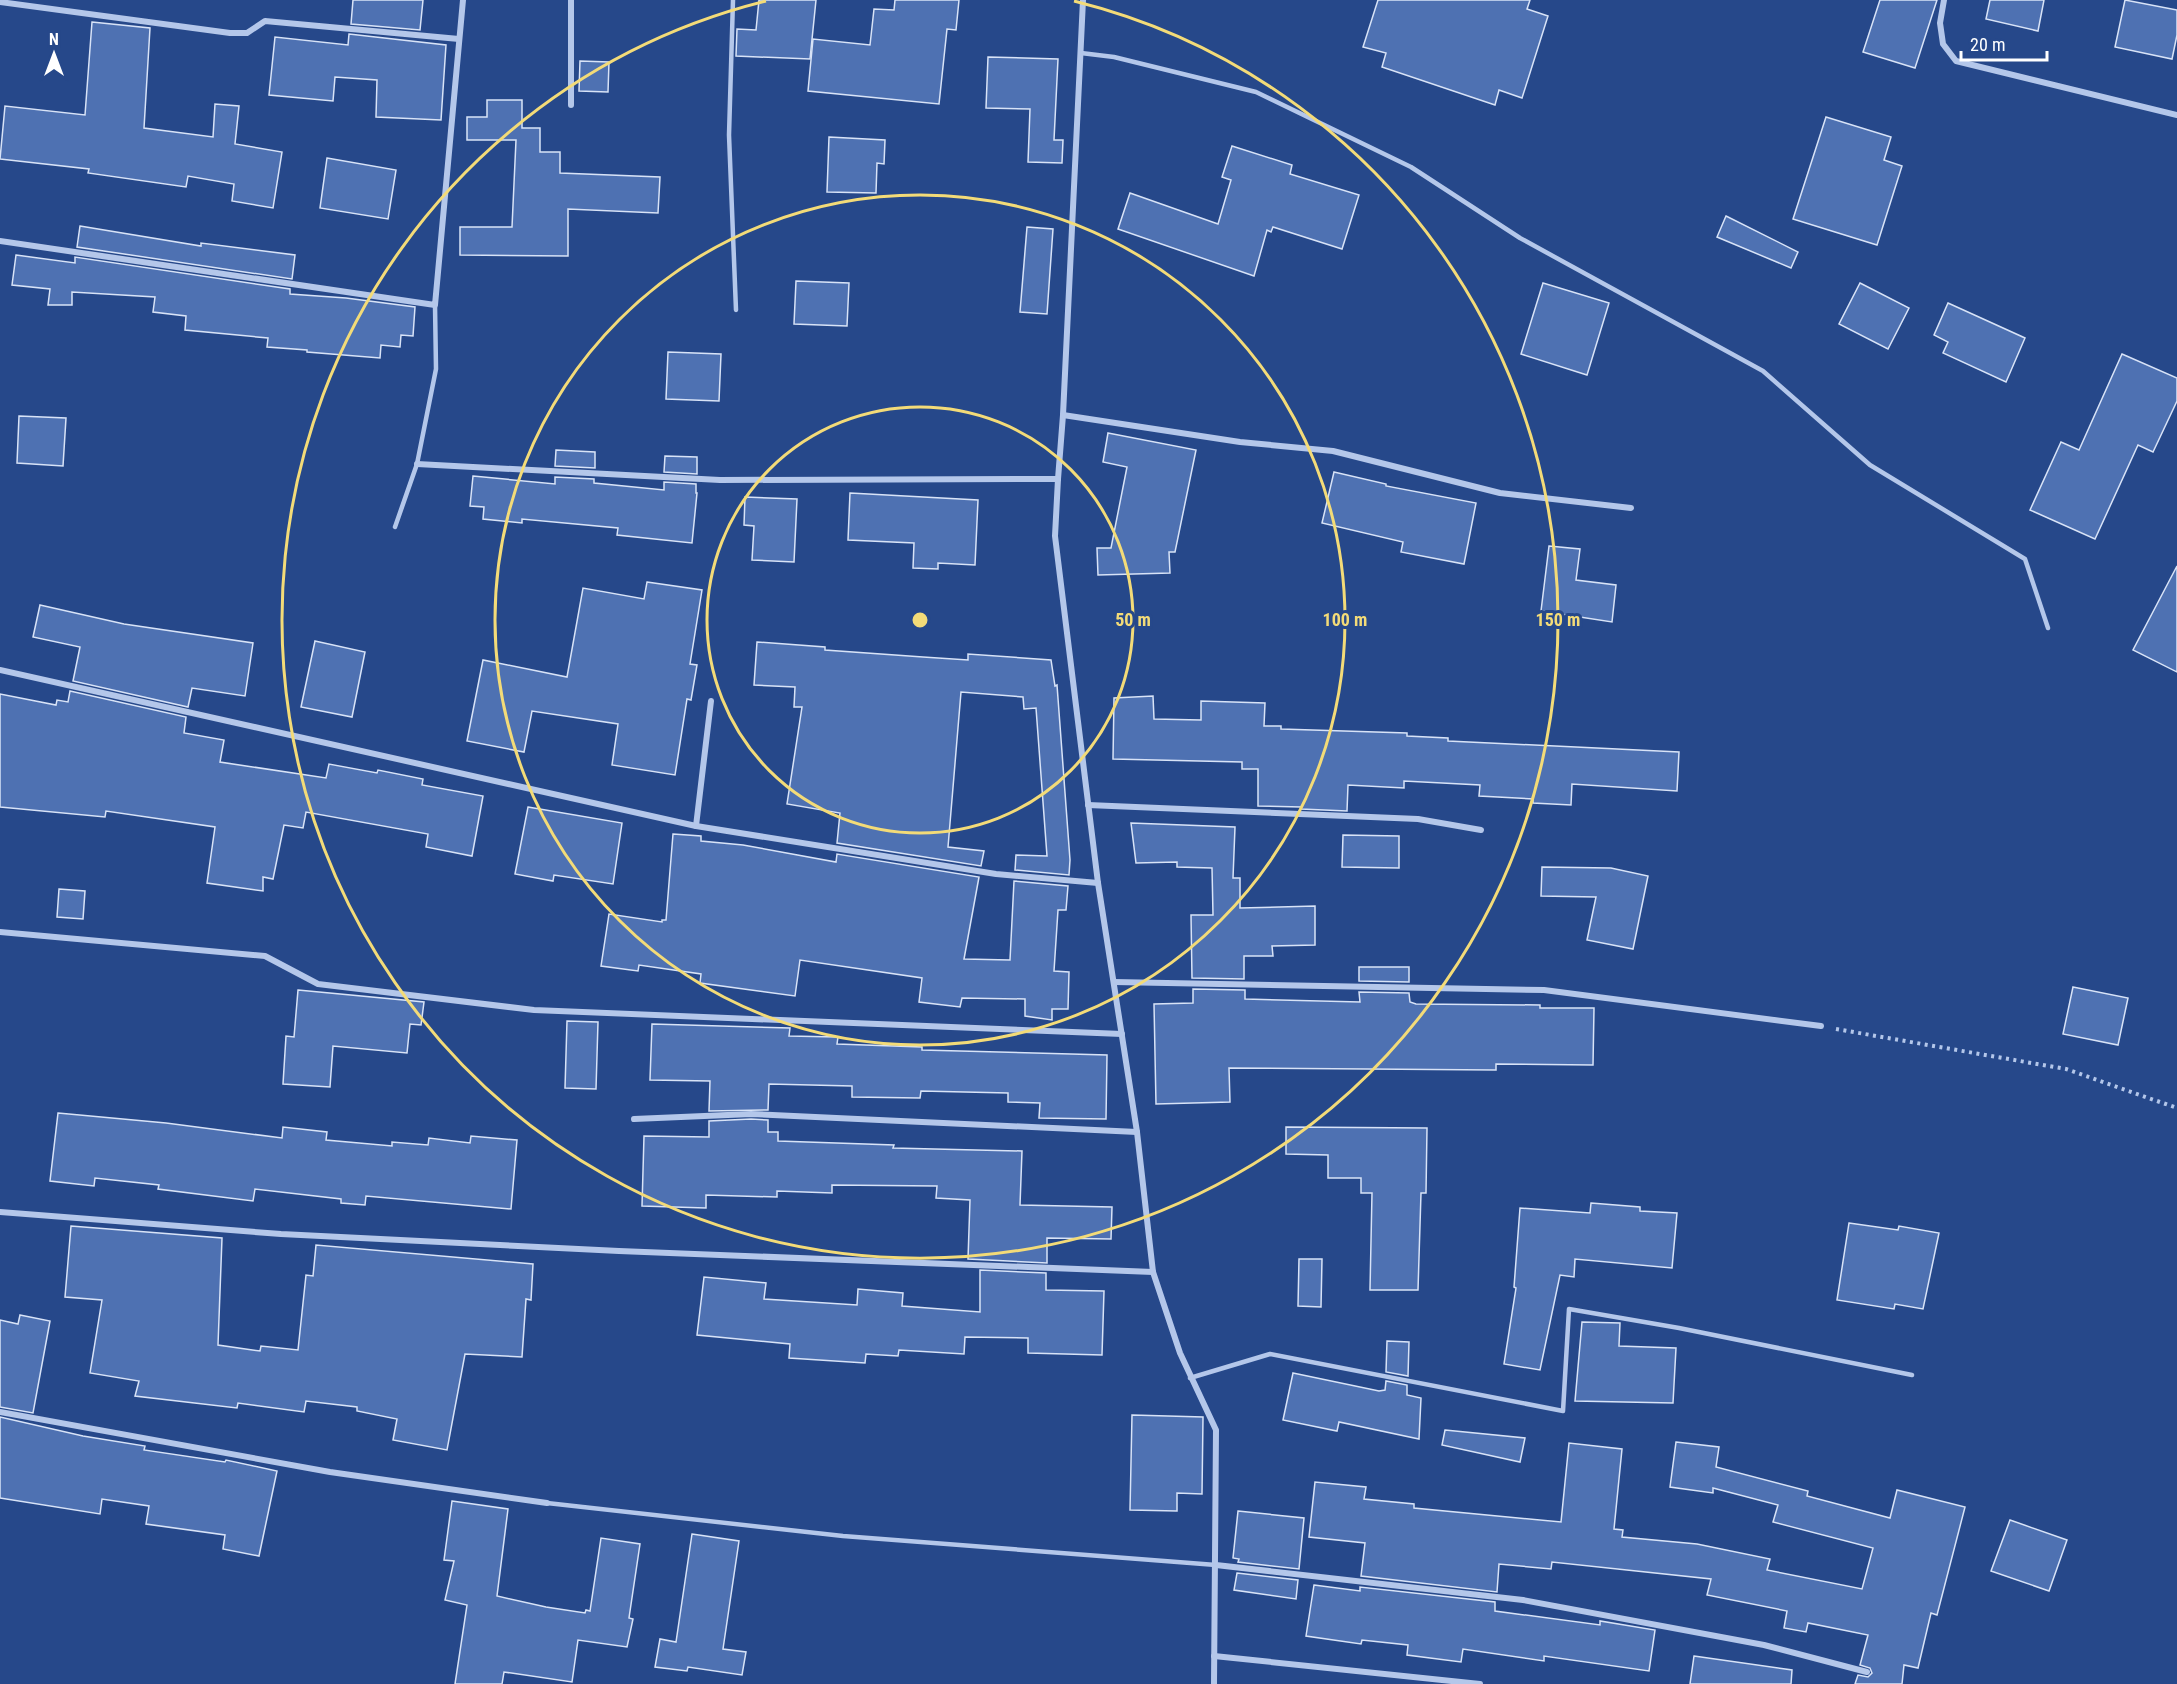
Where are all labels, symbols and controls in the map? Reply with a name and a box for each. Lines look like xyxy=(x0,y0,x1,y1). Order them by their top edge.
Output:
north arrow xyxy=(24,24,84,84)
scale bar xyxy=(1961,24,2046,62)
text: N xyxy=(49,30,59,49)
text: 20 m xyxy=(1970,34,2005,55)
text: 50 m xyxy=(1115,609,1151,630)
text: 100 m xyxy=(1323,609,1367,630)
text: 150 m xyxy=(1536,609,1580,630)
centre of rings xyxy=(910,610,930,630)

